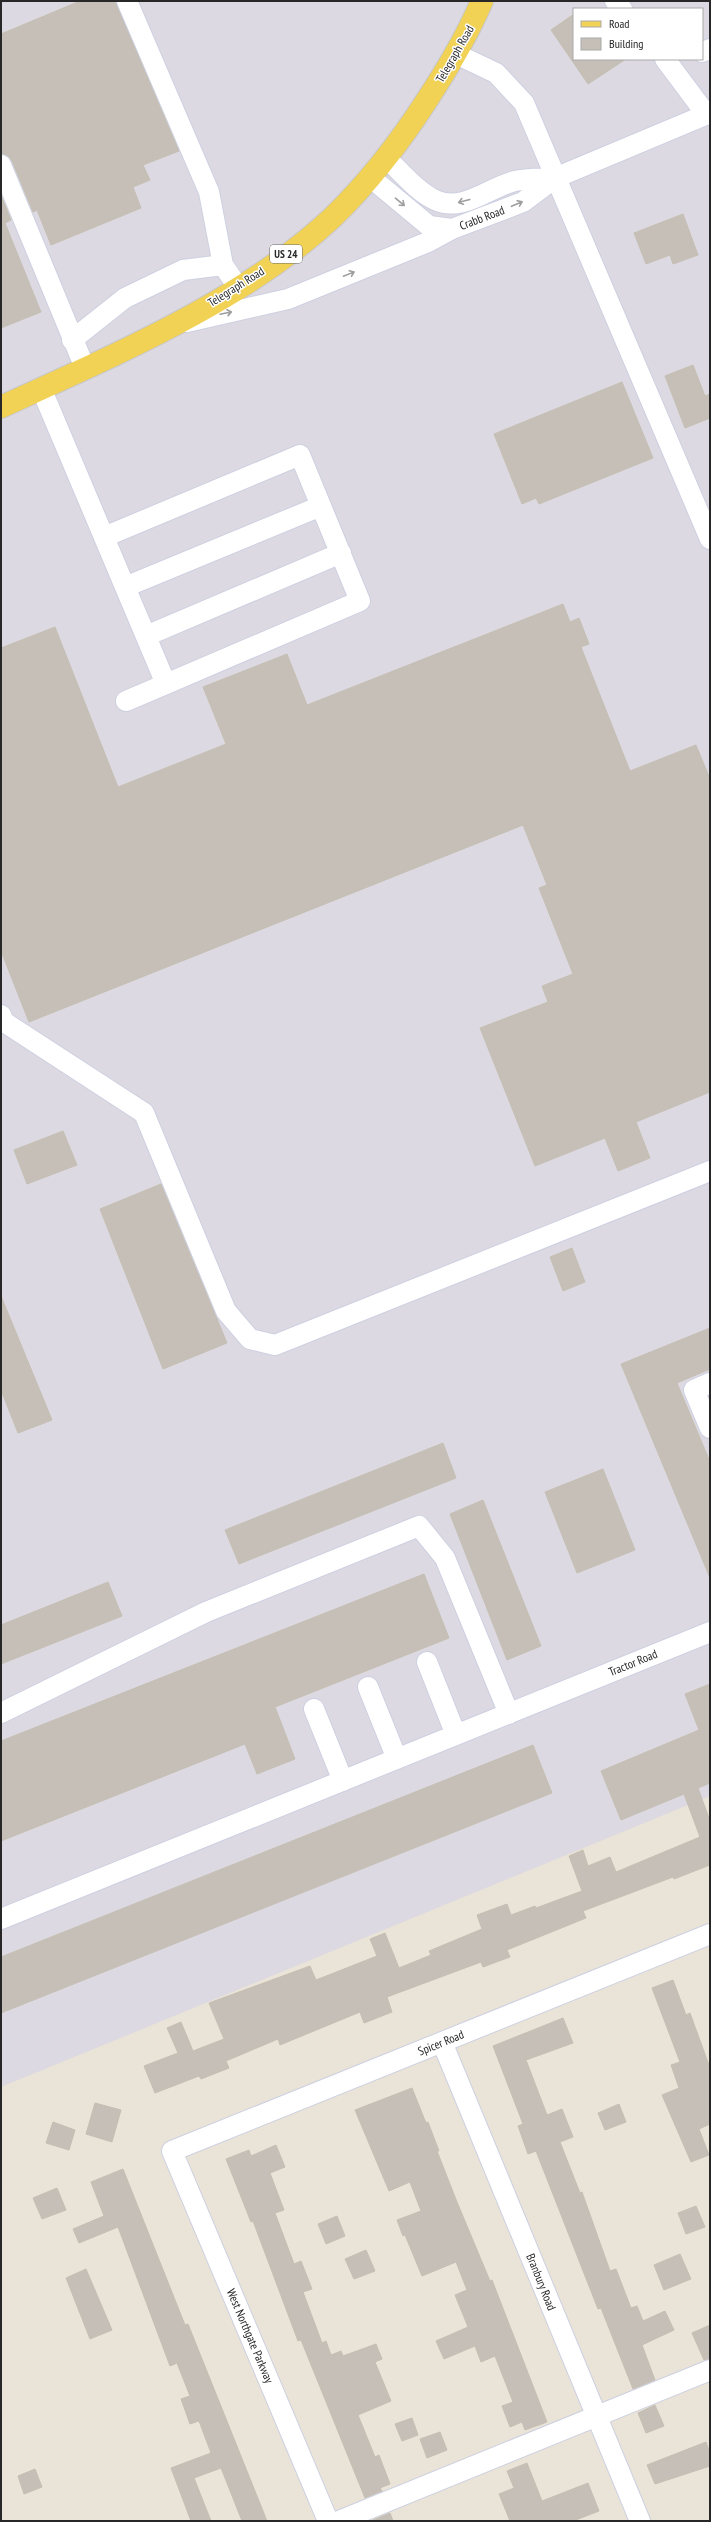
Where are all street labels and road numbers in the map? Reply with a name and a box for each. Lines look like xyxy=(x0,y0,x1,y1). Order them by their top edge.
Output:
street label: Telegraph Road xyxy=(432,22,477,85)
street label: Crabb Road xyxy=(457,202,506,233)
road number: US 24 xyxy=(270,245,302,263)
street label: Telegraph Road xyxy=(205,263,267,310)
street label: Tractor Road xyxy=(606,1646,659,1679)
street label: Spicer Road xyxy=(416,2027,466,2059)
street label: Branbury Road xyxy=(523,2251,560,2312)
street label: West Northgate Parkway xyxy=(224,2286,277,2386)

